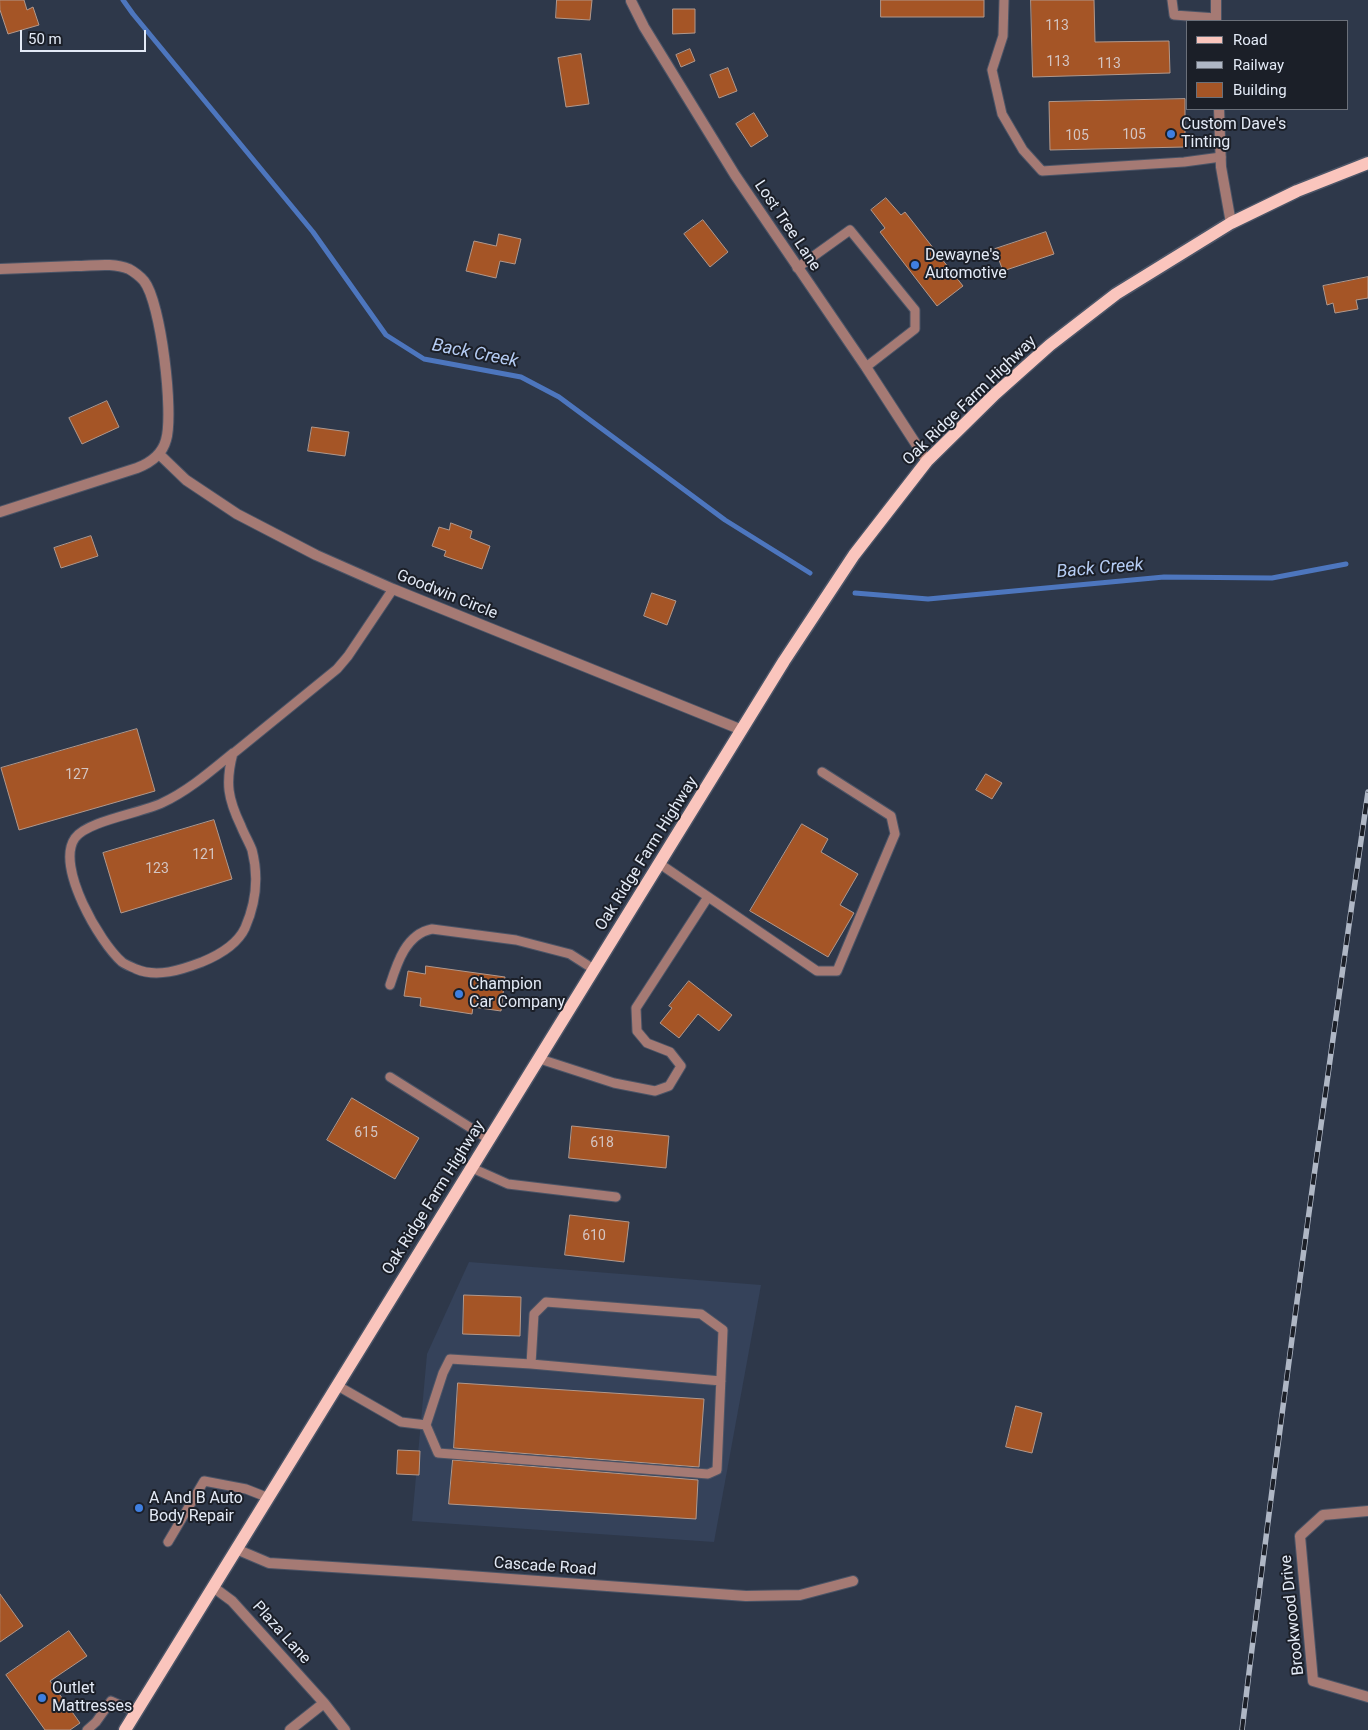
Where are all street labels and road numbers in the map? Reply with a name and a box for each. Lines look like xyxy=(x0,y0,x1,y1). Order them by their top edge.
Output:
street label: Lost Tree Lane xyxy=(750,177,824,275)
street label: Oak Ridge Farm Highway xyxy=(899,332,1041,470)
street label: Goodwin Circle xyxy=(394,566,500,624)
street label: Oak Ridge Farm Highway xyxy=(592,773,702,935)
street label: Oak Ridge Farm Highway xyxy=(379,1117,489,1279)
street label: Cascade Road xyxy=(493,1554,597,1580)
street label: Brookwood Drive xyxy=(1277,1554,1309,1676)
street label: Plaza Lane xyxy=(248,1598,314,1668)

